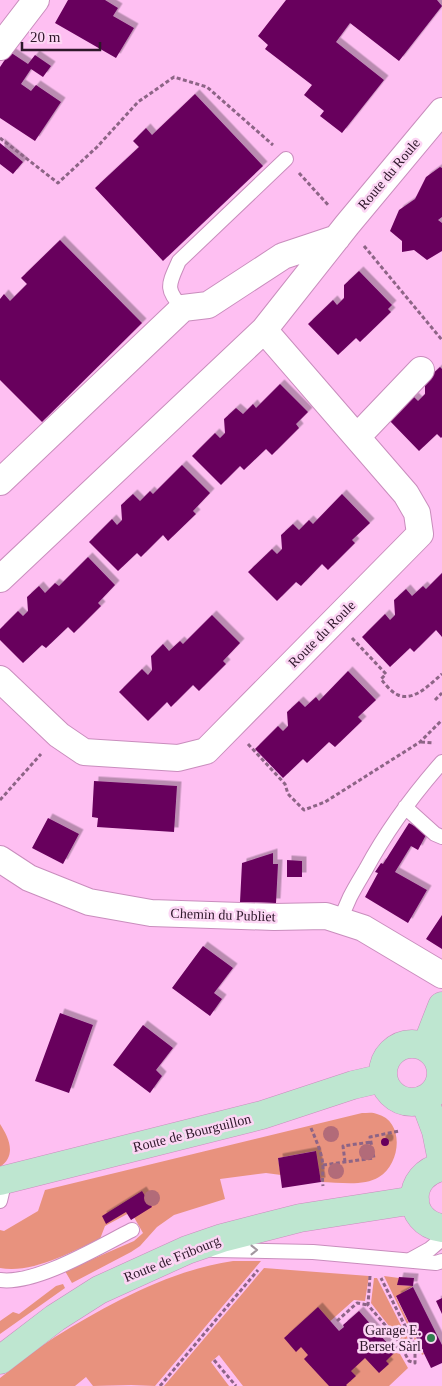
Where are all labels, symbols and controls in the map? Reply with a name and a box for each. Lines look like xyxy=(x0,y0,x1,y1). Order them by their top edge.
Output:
scale bar xyxy=(22,20,100,52)
text: 20 m xyxy=(30,29,61,45)
street label: Route du Roule xyxy=(355,136,423,212)
street label: Route du Roule xyxy=(286,598,358,670)
street label: Chemin du Publiet xyxy=(170,906,276,924)
street label: Route de Bourguillon xyxy=(131,1111,253,1155)
street label: Route de Fribourg xyxy=(122,1233,222,1285)
one-way arrow xyxy=(250,1245,258,1255)
place label: Garage E. Berset Sàrl xyxy=(359,1323,421,1354)
marker: Garage E. Berset Sàrl xyxy=(425,1332,437,1344)

